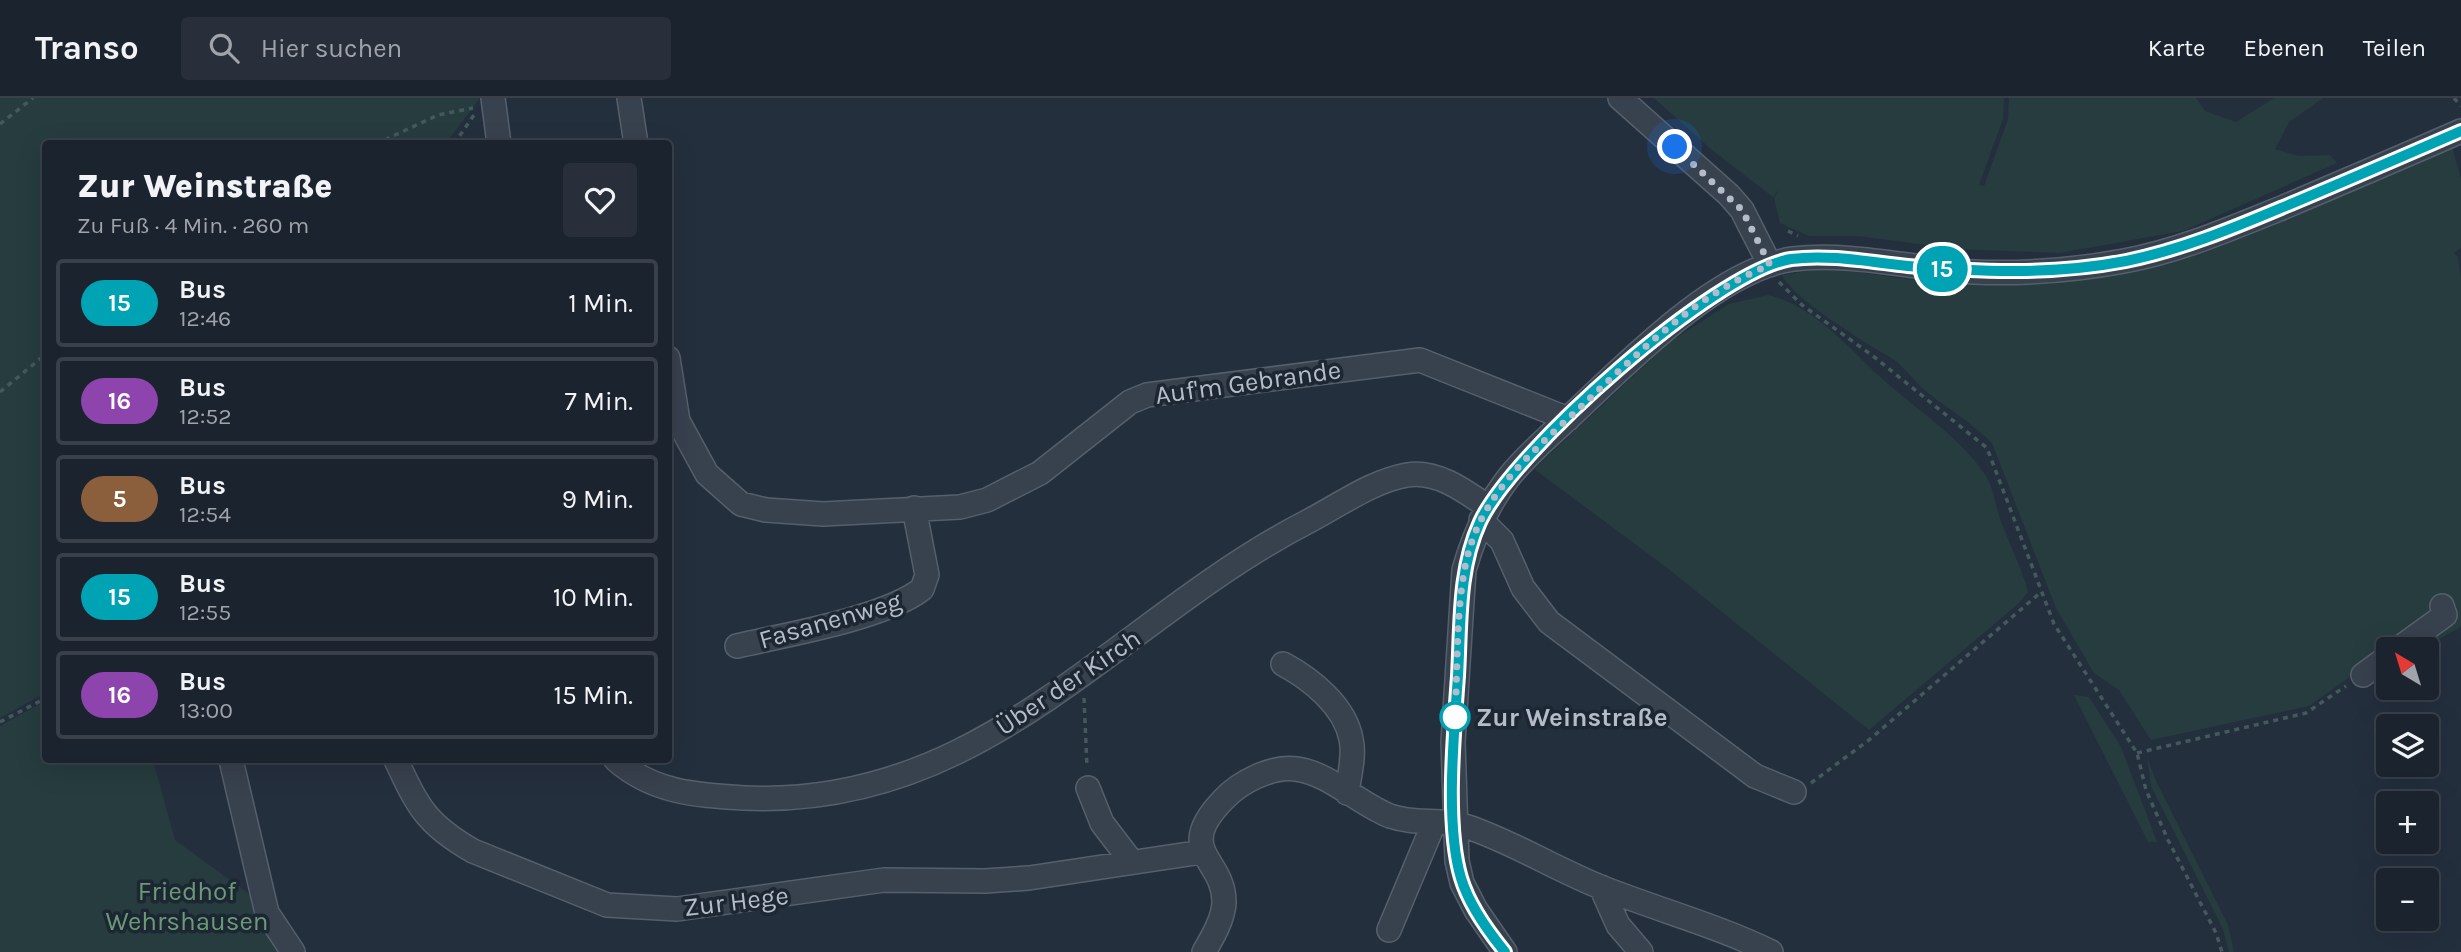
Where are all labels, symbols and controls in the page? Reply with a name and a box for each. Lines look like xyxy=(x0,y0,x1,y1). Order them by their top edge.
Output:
search box xyxy=(181,17,671,80)
text: Transo xyxy=(35,29,139,67)
icon: search xyxy=(205,29,243,67)
text: Hier suchen xyxy=(261,33,402,64)
text: Karte xyxy=(2148,34,2205,62)
text: Ebenen xyxy=(2243,34,2325,62)
text: Teilen xyxy=(2363,34,2426,62)
your location xyxy=(1657,129,1692,164)
button: heart xyxy=(563,163,637,237)
text: Zur Weinstraße xyxy=(77,167,332,205)
text: Zu Fuß · 4 Min. · 260 m xyxy=(77,212,309,239)
line badge: 15 xyxy=(1910,246,1974,292)
text: 15 xyxy=(1931,255,1953,283)
text: Bus xyxy=(179,274,226,305)
text: 1 Min. xyxy=(568,288,633,319)
text: 15 xyxy=(108,289,131,317)
text: 12:46 xyxy=(179,305,231,332)
street label: Auf'm Gebrande xyxy=(1153,354,1343,411)
text: Bus xyxy=(179,372,226,403)
text: 7 Min. xyxy=(565,386,633,417)
text: 16 xyxy=(108,387,131,415)
text: 12:52 xyxy=(179,403,232,430)
text: Bus xyxy=(179,470,226,501)
text: 9 Min. xyxy=(562,484,633,515)
text: 5 xyxy=(113,485,126,513)
text: 12:54 xyxy=(179,501,231,528)
text: Bus xyxy=(179,568,226,599)
text: 10 Min. xyxy=(553,582,633,613)
text: 15 xyxy=(108,583,131,611)
street label: Fasanenweg xyxy=(755,585,905,656)
text: 12:55 xyxy=(179,599,231,626)
street label: Über der Kirch xyxy=(990,623,1146,742)
north arrow xyxy=(2376,637,2440,700)
map controls xyxy=(2376,637,2439,931)
text: Bus xyxy=(179,666,226,697)
text: 15 Min. xyxy=(553,680,633,711)
text: 16 xyxy=(108,681,131,709)
text: 13:00 xyxy=(179,697,233,724)
marker: Zur Weinstraße xyxy=(1440,702,1470,732)
place label: Zur Weinstraße xyxy=(1476,702,1668,733)
button: layers xyxy=(2376,714,2439,777)
button: + xyxy=(2376,791,2439,854)
button: − xyxy=(2376,868,2439,931)
park label: Friedhof Wehrshausen xyxy=(106,876,268,937)
street label: Zur Hege xyxy=(682,880,790,923)

